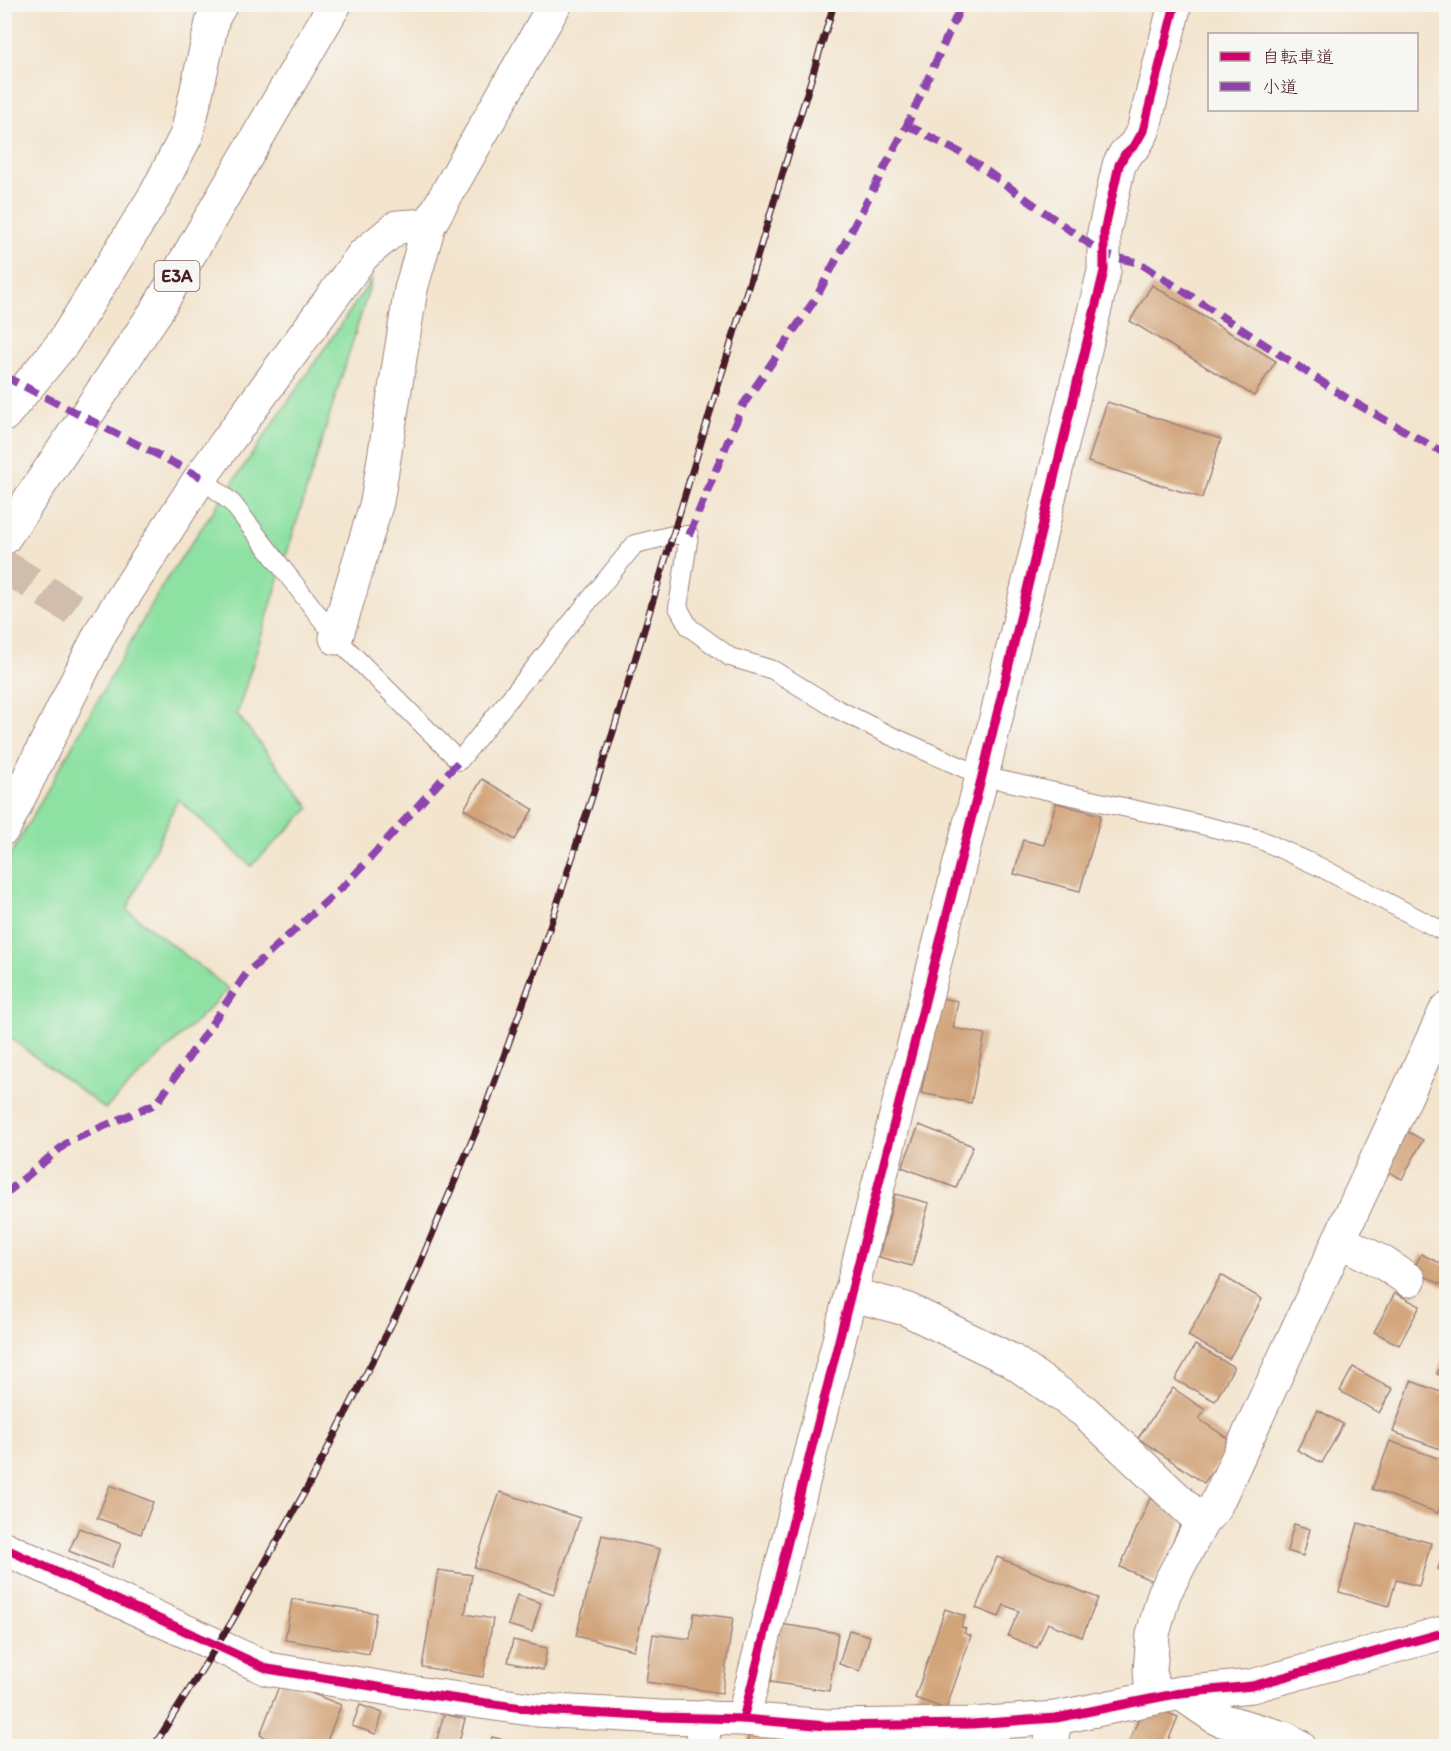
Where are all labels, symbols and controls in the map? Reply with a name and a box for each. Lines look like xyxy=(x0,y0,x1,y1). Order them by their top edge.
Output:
legend xyxy=(1208,33,1418,111)
text: 自転車道 xyxy=(1262,46,1334,68)
text: 小道 xyxy=(1262,76,1298,98)
road number: E3A xyxy=(154,261,200,291)

